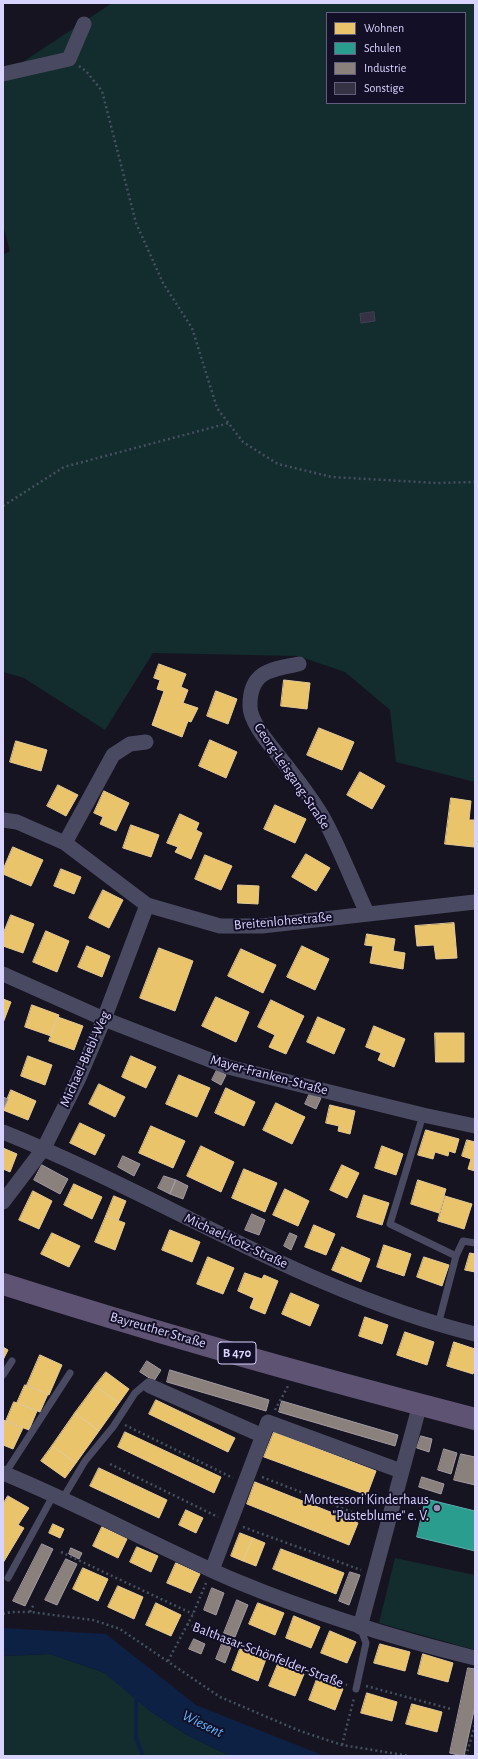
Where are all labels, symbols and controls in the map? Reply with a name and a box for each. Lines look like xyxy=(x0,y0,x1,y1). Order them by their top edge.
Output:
legend xyxy=(326,12,466,104)
text: Wohnen xyxy=(364,22,404,34)
text: Schulen xyxy=(364,42,401,54)
text: Industrie xyxy=(364,62,406,74)
text: Sonstige xyxy=(364,82,404,94)
street label: Georg-Leisgang-Straße xyxy=(250,720,334,832)
street label: Breitenlohestraße xyxy=(233,908,333,934)
street label: Michael-Biebl-Weg xyxy=(56,1008,114,1110)
street label: Mayer-Franken-Straße xyxy=(208,1051,330,1099)
street label: Michael-Kotz-Straße xyxy=(182,1210,290,1272)
street label: Bayreuther Straße xyxy=(108,1308,208,1352)
road number: B 470 xyxy=(218,1342,256,1364)
place label: Montessori Kinderhaus "Pusteblume" e. V. xyxy=(304,1492,429,1524)
marker: Montessori Kinderhaus "Pusteblume" e. V. xyxy=(432,1503,442,1513)
street label: Balthasar-Schönfelder-Straße xyxy=(190,1618,346,1692)
water label: Wiesent xyxy=(179,1706,227,1742)

